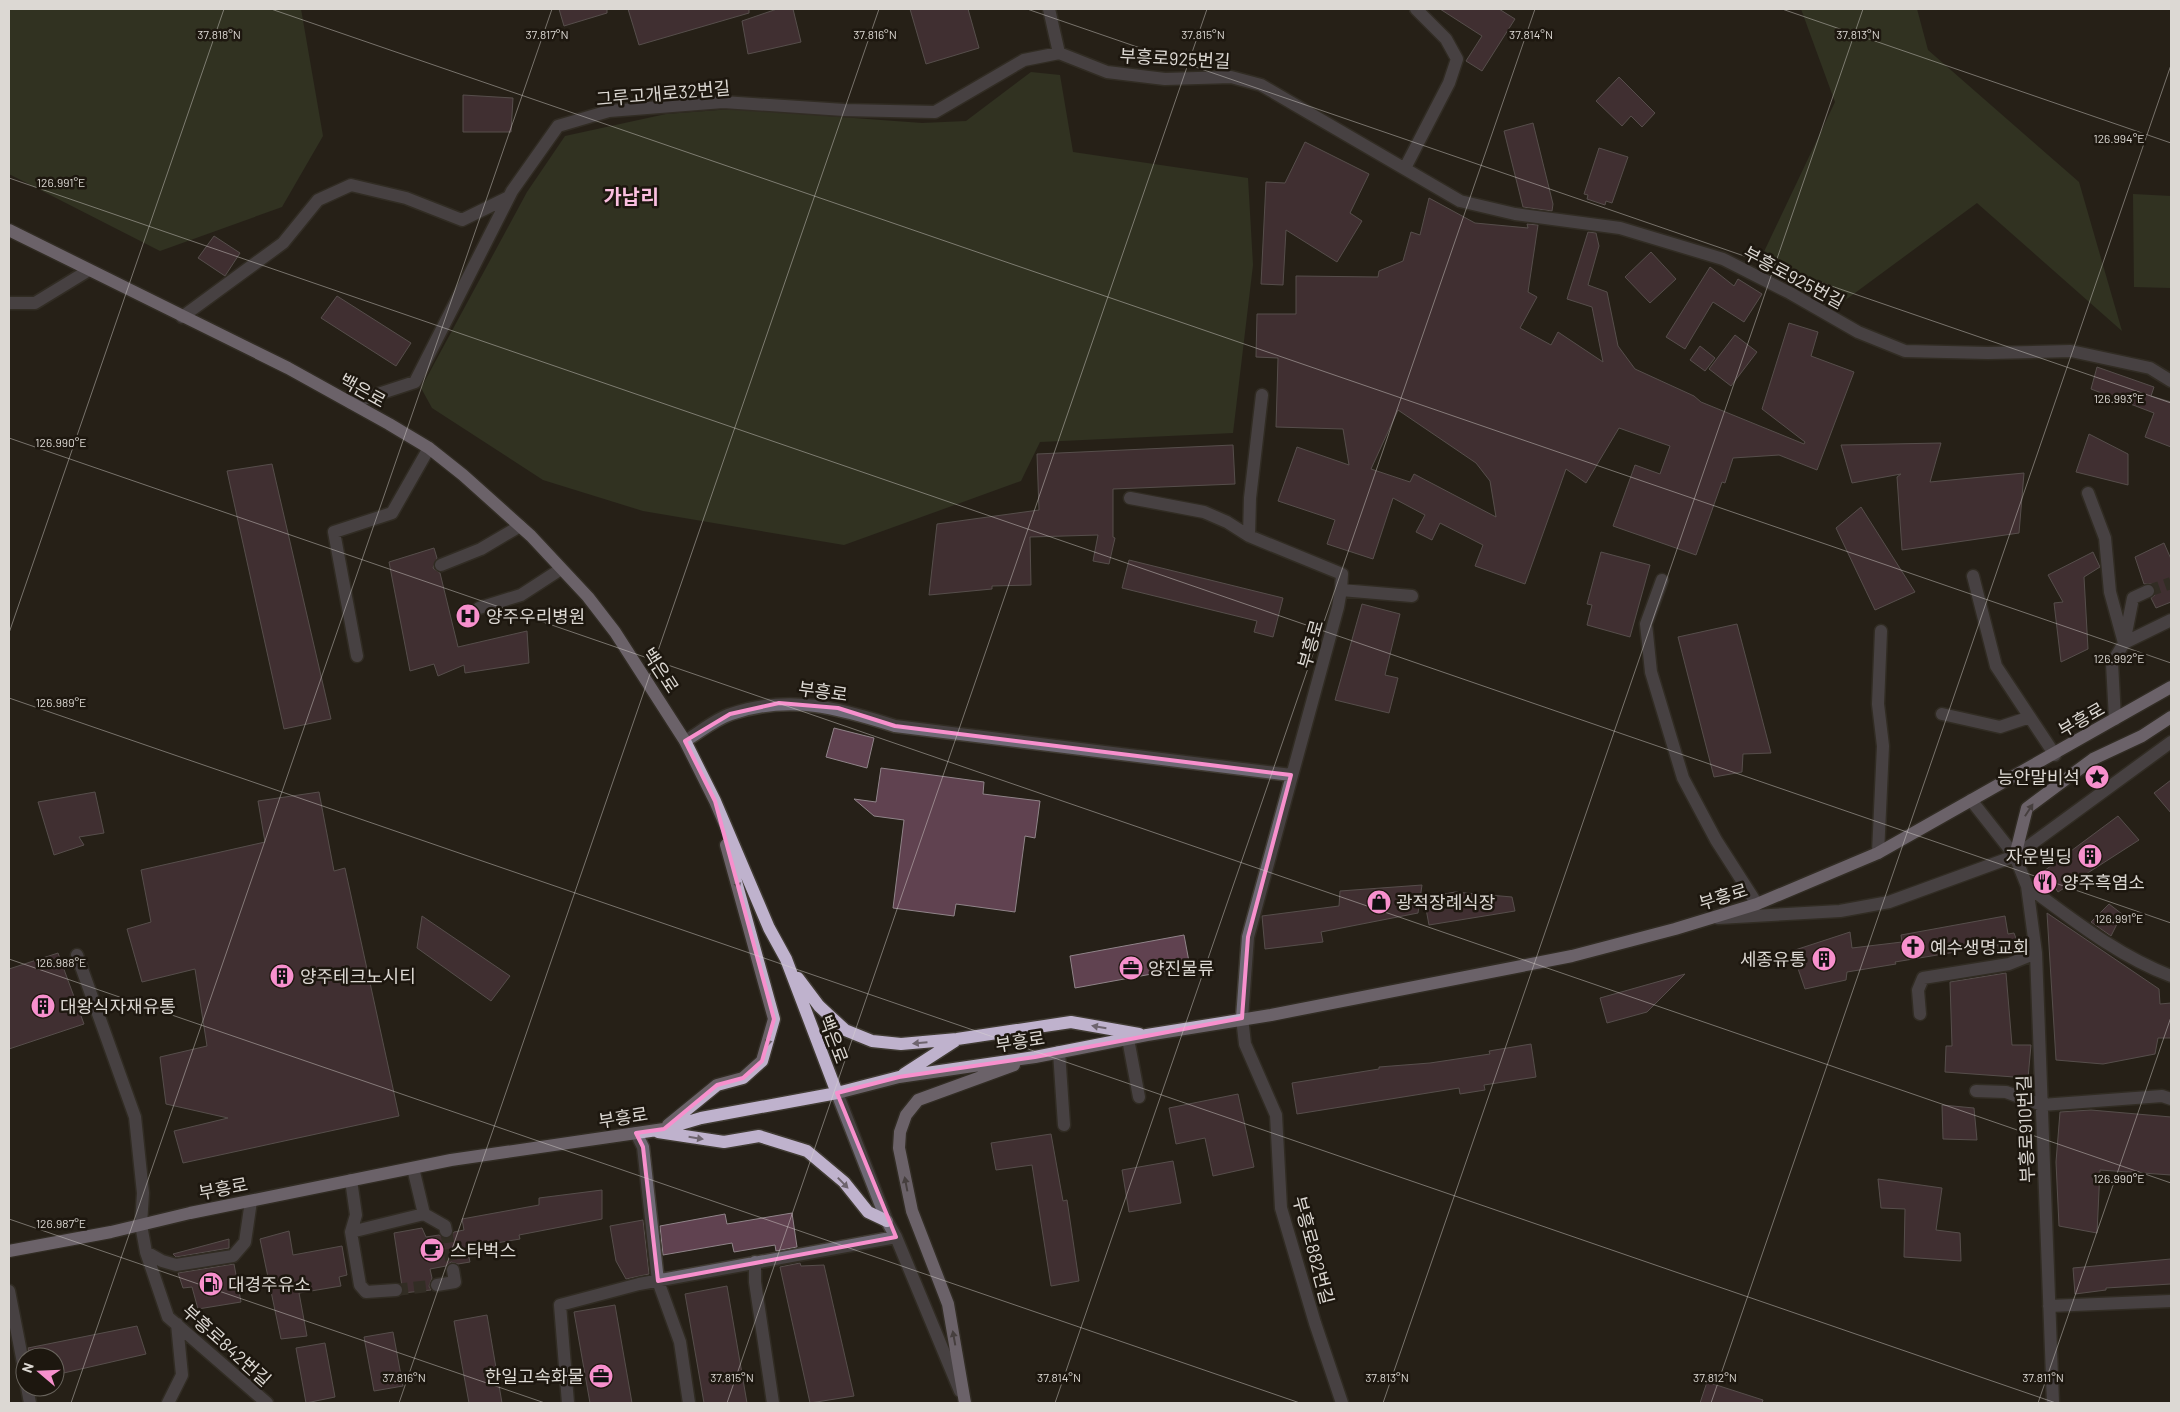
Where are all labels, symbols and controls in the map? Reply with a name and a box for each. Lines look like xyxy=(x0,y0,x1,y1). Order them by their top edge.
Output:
text: 37.818°N xyxy=(197,27,241,41)
text: 37.817°N xyxy=(525,27,569,41)
text: 37.816°N xyxy=(853,27,897,41)
text: 37.815°N xyxy=(1181,27,1225,41)
text: 37.814°N xyxy=(1509,27,1553,41)
text: 37.813°N xyxy=(1836,27,1880,41)
street label: 부흥로925번길 xyxy=(1119,44,1231,72)
street label: 그루고개로32번길 xyxy=(595,76,731,110)
text: 126.994°E xyxy=(2093,131,2145,145)
text: 126.991°E xyxy=(37,175,85,189)
district label: 가납리 xyxy=(603,184,659,208)
street label: 부흥로925번길 xyxy=(1740,241,1848,313)
street label: 백은로 xyxy=(336,368,390,412)
text: 126.993°E xyxy=(2094,391,2144,405)
text: 126.990°E xyxy=(35,435,87,449)
hospital icon: 양주우리병원 xyxy=(455,603,481,629)
place label: 양주우리병원 xyxy=(486,605,585,627)
street label: 부흥로 xyxy=(1293,617,1327,671)
street label: 백은로 xyxy=(638,643,684,697)
text: 126.992°E xyxy=(2094,651,2144,665)
street label: 부흥로 xyxy=(797,677,849,705)
text: 126.989°E xyxy=(36,695,86,709)
street label: 부흥로 xyxy=(2054,697,2108,741)
place icon: 능안말비석 xyxy=(2084,764,2110,790)
place label: 능안말비석 xyxy=(1997,766,2080,788)
one-way arrow xyxy=(2024,803,2033,817)
building icon: 자운빌딩 xyxy=(2077,843,2103,869)
place label: 자운빌딩 xyxy=(2006,845,2072,867)
restaurant icon: 양주흑염소 xyxy=(2032,869,2058,895)
place label: 양주흑염소 xyxy=(2062,871,2145,893)
one-way arrow xyxy=(733,875,741,890)
street label: 부흥로 xyxy=(1696,878,1750,914)
shop icon: 광적장례식장 xyxy=(1366,889,1392,915)
place label: 광적장례식장 xyxy=(1396,891,1495,913)
text: 126.991°E xyxy=(2095,911,2143,925)
church icon: 예수생명교회 xyxy=(1900,934,1926,960)
place label: 예수생명교회 xyxy=(1930,936,2029,958)
building icon: 세종유통 xyxy=(1811,946,1837,972)
place label: 세종유통 xyxy=(1740,948,1806,970)
text: 126.988°E xyxy=(36,955,86,969)
office icon: 양진물류 xyxy=(1118,955,1144,981)
place label: 양진물류 xyxy=(1148,957,1214,979)
building icon: 양주테크노시티 xyxy=(269,963,295,989)
place label: 양주테크노시티 xyxy=(300,965,416,987)
building icon: 대왕식자재유통 xyxy=(30,993,56,1019)
place label: 대왕식자재유통 xyxy=(60,995,176,1017)
street label: 백은로 xyxy=(815,1012,853,1066)
one-way arrow xyxy=(1090,1022,1106,1030)
street label: 부흥로 xyxy=(994,1026,1046,1056)
one-way arrow xyxy=(765,1032,773,1047)
one-way arrow xyxy=(912,1039,928,1047)
street label: 부흥로910번길 xyxy=(2012,1075,2038,1183)
street label: 부흥로 xyxy=(597,1102,649,1132)
one-way arrow xyxy=(688,1134,704,1142)
text: 126.990°E xyxy=(2093,1171,2145,1185)
street label: 부흥로 xyxy=(197,1172,249,1204)
one-way arrow xyxy=(837,1176,849,1188)
one-way arrow xyxy=(902,1176,910,1191)
street label: 부흥로882번길 xyxy=(1289,1193,1339,1307)
text: 126.987°E xyxy=(36,1216,86,1230)
cafe icon: 스타벅스 xyxy=(419,1237,445,1263)
place label: 스타벅스 xyxy=(450,1239,516,1261)
fuel station icon: 대경주유소 xyxy=(198,1271,224,1297)
place label: 대경주유소 xyxy=(228,1273,311,1295)
street label: 부흥로842번길 xyxy=(178,1299,276,1391)
one-way arrow xyxy=(950,1330,958,1346)
north arrow xyxy=(15,1347,65,1397)
text: N xyxy=(18,1360,37,1375)
office icon: 한일고속화물 xyxy=(588,1363,614,1389)
place label: 한일고속화물 xyxy=(485,1365,584,1387)
text: 37.816°N xyxy=(382,1370,426,1384)
text: 37.815°N xyxy=(710,1370,754,1384)
text: 37.814°N xyxy=(1037,1370,1081,1384)
text: 37.813°N xyxy=(1365,1370,1409,1384)
text: 37.812°N xyxy=(1693,1370,1737,1384)
text: 37.811°N xyxy=(2022,1370,2064,1384)

